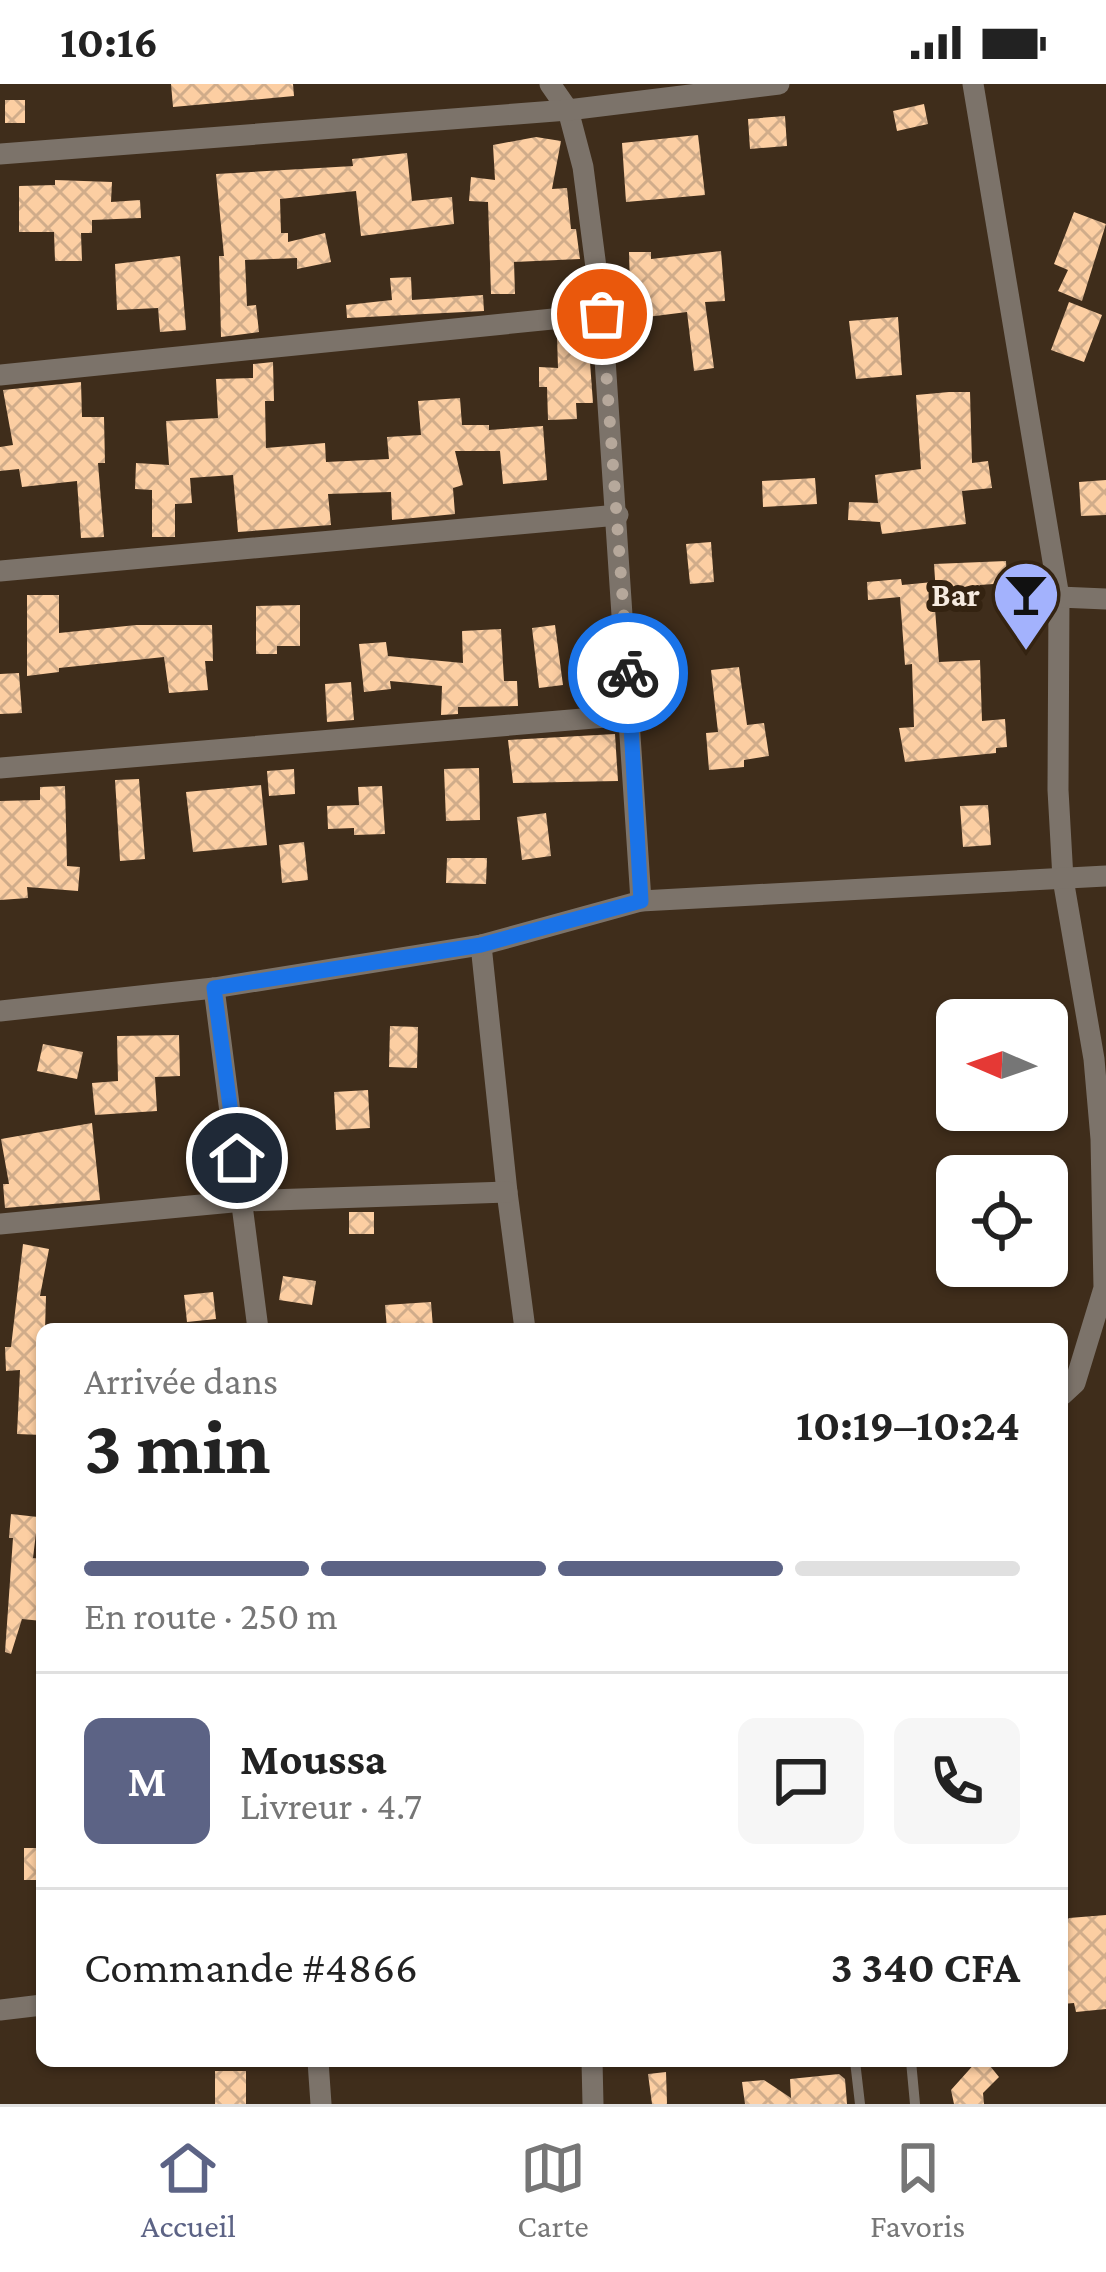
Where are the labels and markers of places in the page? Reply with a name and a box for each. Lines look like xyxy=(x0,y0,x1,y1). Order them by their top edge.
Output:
pin xyxy=(551,263,653,365)
bar icon: Bar xyxy=(991,559,1061,653)
place label: Bar xyxy=(931,576,980,613)
pin xyxy=(186,1107,288,1209)

